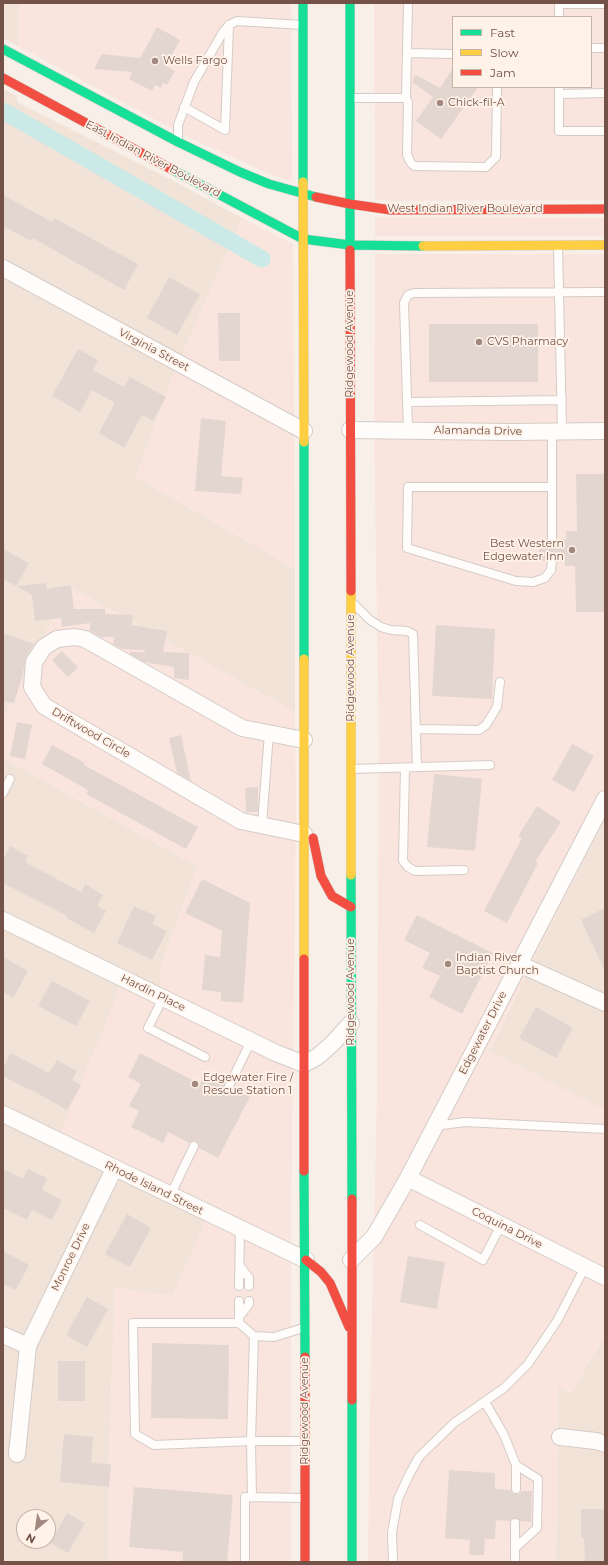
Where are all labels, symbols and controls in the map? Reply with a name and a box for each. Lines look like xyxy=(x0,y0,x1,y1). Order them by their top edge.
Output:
legend xyxy=(452,16,592,88)
text: Fast xyxy=(490,25,515,40)
text: Slow xyxy=(490,45,519,60)
place label: Wells Fargo xyxy=(163,54,227,68)
marker: Wells Fargo xyxy=(150,56,160,66)
text: Jam xyxy=(490,65,516,80)
place label: Chick-fil-A xyxy=(448,96,505,110)
marker: Chick-fil-A xyxy=(435,98,445,108)
street label: East Indian River Boulevard xyxy=(83,118,223,200)
street label: West Indian River Boulevard xyxy=(387,202,543,216)
street label: Ridgewood Avenue xyxy=(343,290,357,398)
street label: Virginia Street xyxy=(116,326,192,374)
place label: CVS Pharmacy xyxy=(487,335,568,349)
marker: CVS Pharmacy xyxy=(474,337,484,347)
street label: Alamanda Drive xyxy=(434,424,522,438)
place label: Best Western Edgewater Inn xyxy=(483,537,564,563)
marker: Best Western Edgewater Inn xyxy=(567,545,577,555)
street label: Ridgewood Avenue xyxy=(344,614,358,722)
street label: Driftwood Circle xyxy=(49,705,133,761)
street label: Ridgewood Avenue xyxy=(344,938,358,1046)
place label: Indian River Baptist Church xyxy=(456,951,539,977)
marker: Indian River Baptist Church xyxy=(443,959,453,969)
street label: Hardin Place xyxy=(118,972,188,1014)
street label: Edgewater Drive xyxy=(456,989,510,1077)
place label: Edgewater Fire / Rescue Station 1 xyxy=(203,1071,293,1097)
marker: Edgewater Fire / Rescue Station 1 xyxy=(190,1079,200,1089)
street label: Rhode Island Street xyxy=(102,1158,206,1218)
street label: Coquina Drive xyxy=(469,1204,545,1252)
street label: Monroe Drive xyxy=(49,1221,93,1293)
street label: Ridgewood Avenue xyxy=(298,1357,312,1465)
north arrow xyxy=(16,1509,56,1549)
text: N xyxy=(23,1530,38,1547)

